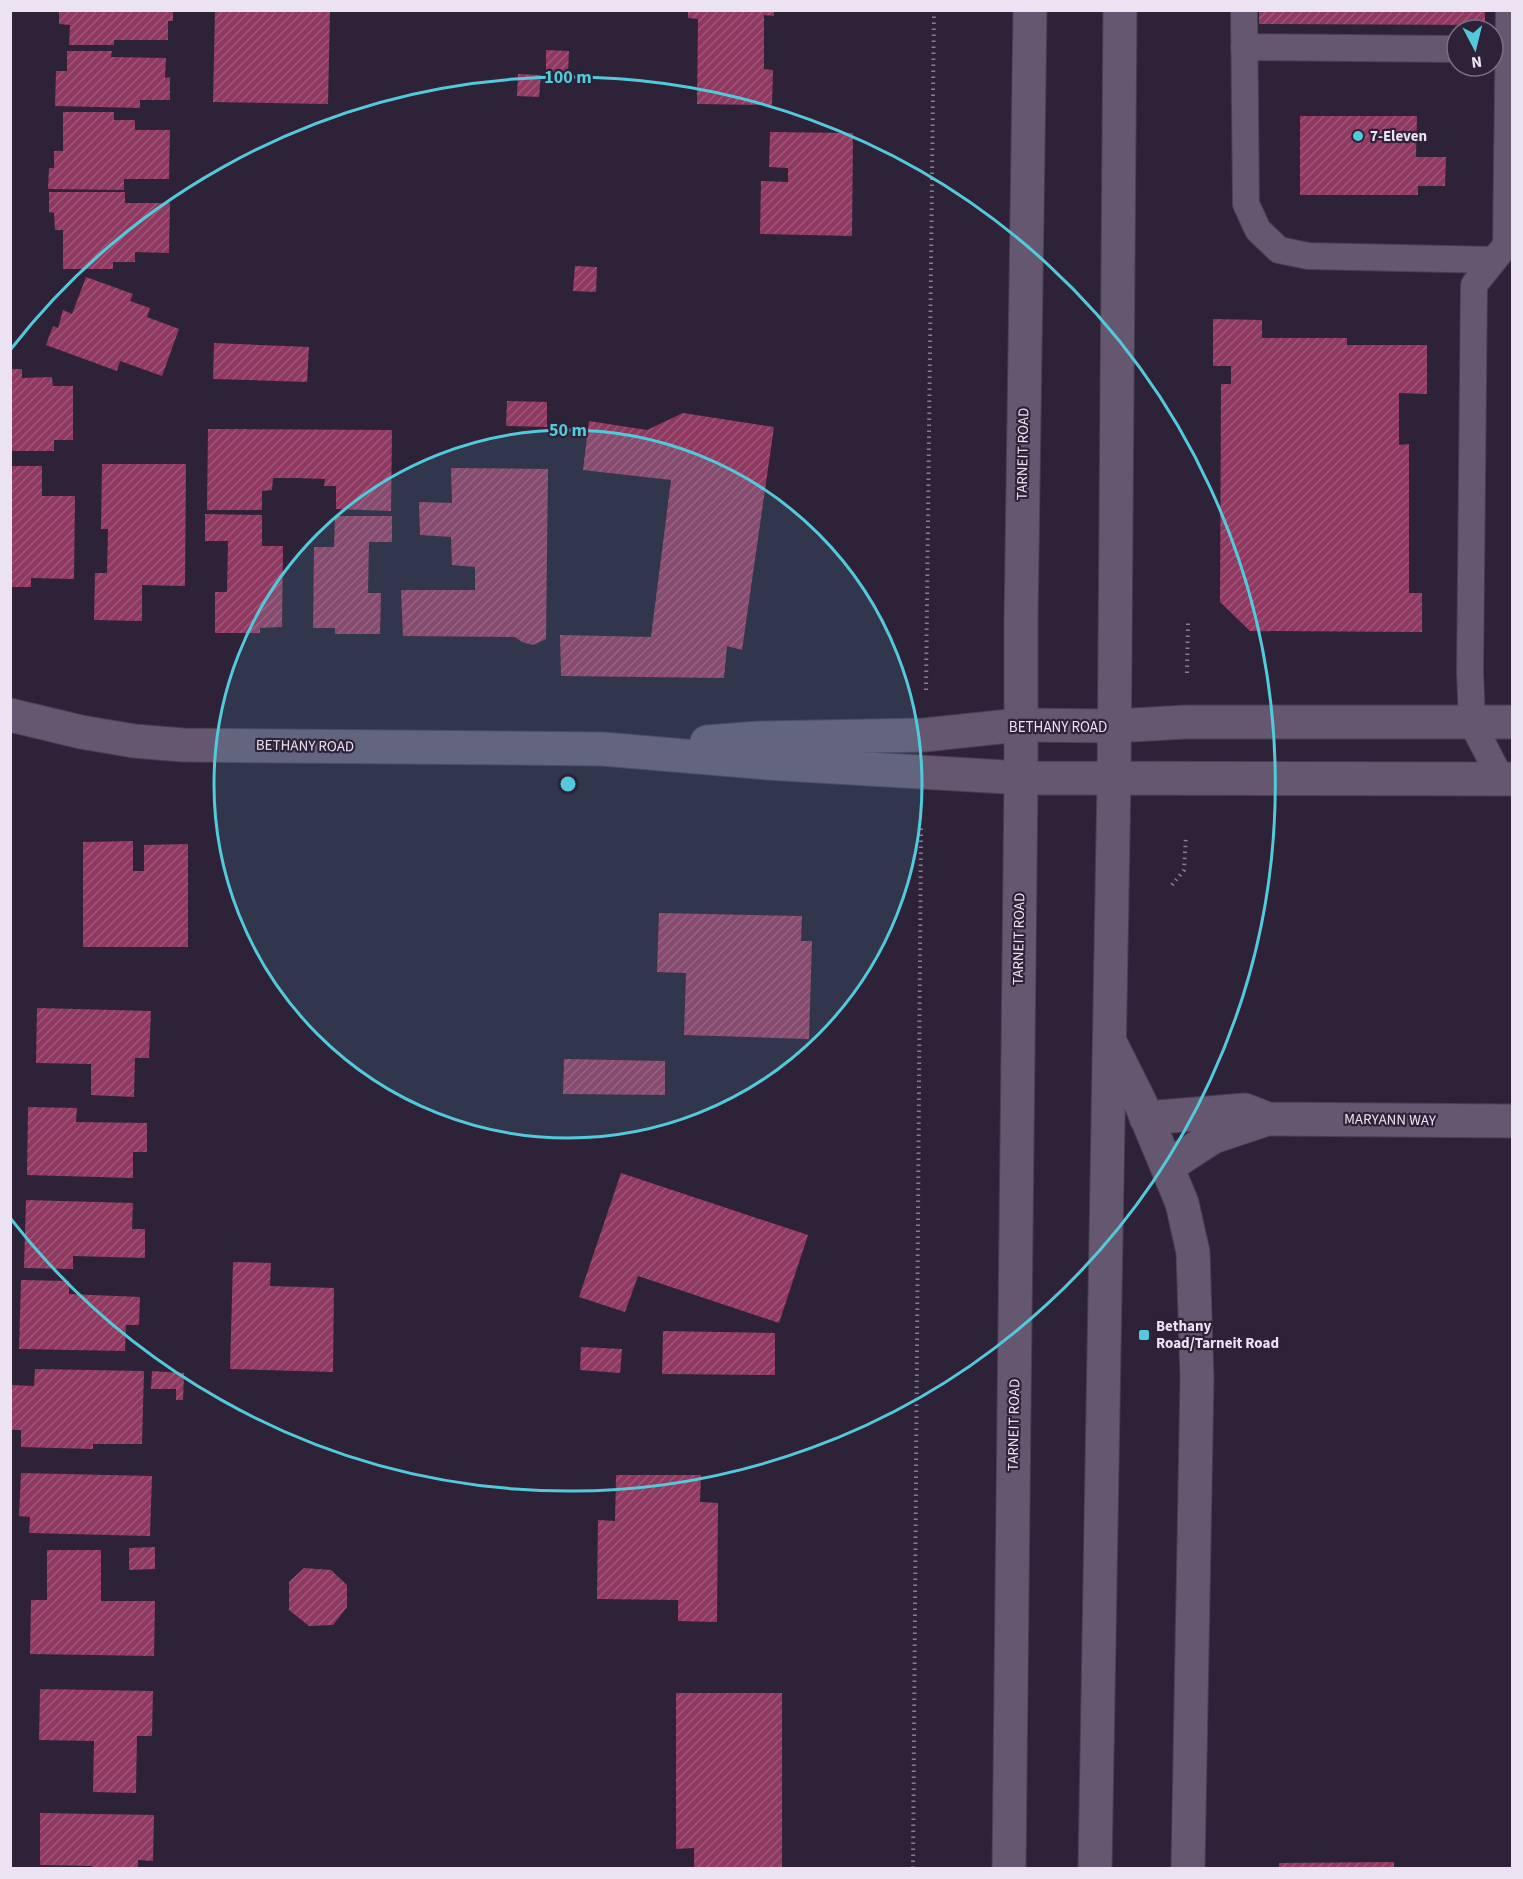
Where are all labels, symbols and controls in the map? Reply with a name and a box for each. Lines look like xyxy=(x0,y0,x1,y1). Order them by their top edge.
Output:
north arrow xyxy=(1445,18,1505,78)
text: N xyxy=(1470,50,1483,73)
text: 100 m xyxy=(544,65,592,90)
place label: 7-Eleven xyxy=(1370,126,1427,147)
marker: 7-Eleven xyxy=(1351,129,1365,143)
street label: TARNEIT ROAD xyxy=(1012,408,1034,500)
text: 50 m xyxy=(549,418,587,443)
street label: BETHANY ROAD xyxy=(1009,717,1107,738)
street label: BETHANY ROAD xyxy=(256,735,354,757)
centre of rings xyxy=(558,774,578,794)
street label: TARNEIT ROAD xyxy=(1008,893,1030,985)
street label: MARYANN WAY xyxy=(1344,1109,1437,1131)
place label: Bethany Road/Tarneit Road xyxy=(1156,1316,1279,1354)
marker: Bethany Road/Tarneit Road xyxy=(1137,1328,1151,1342)
street label: TARNEIT ROAD xyxy=(1003,1379,1025,1471)

